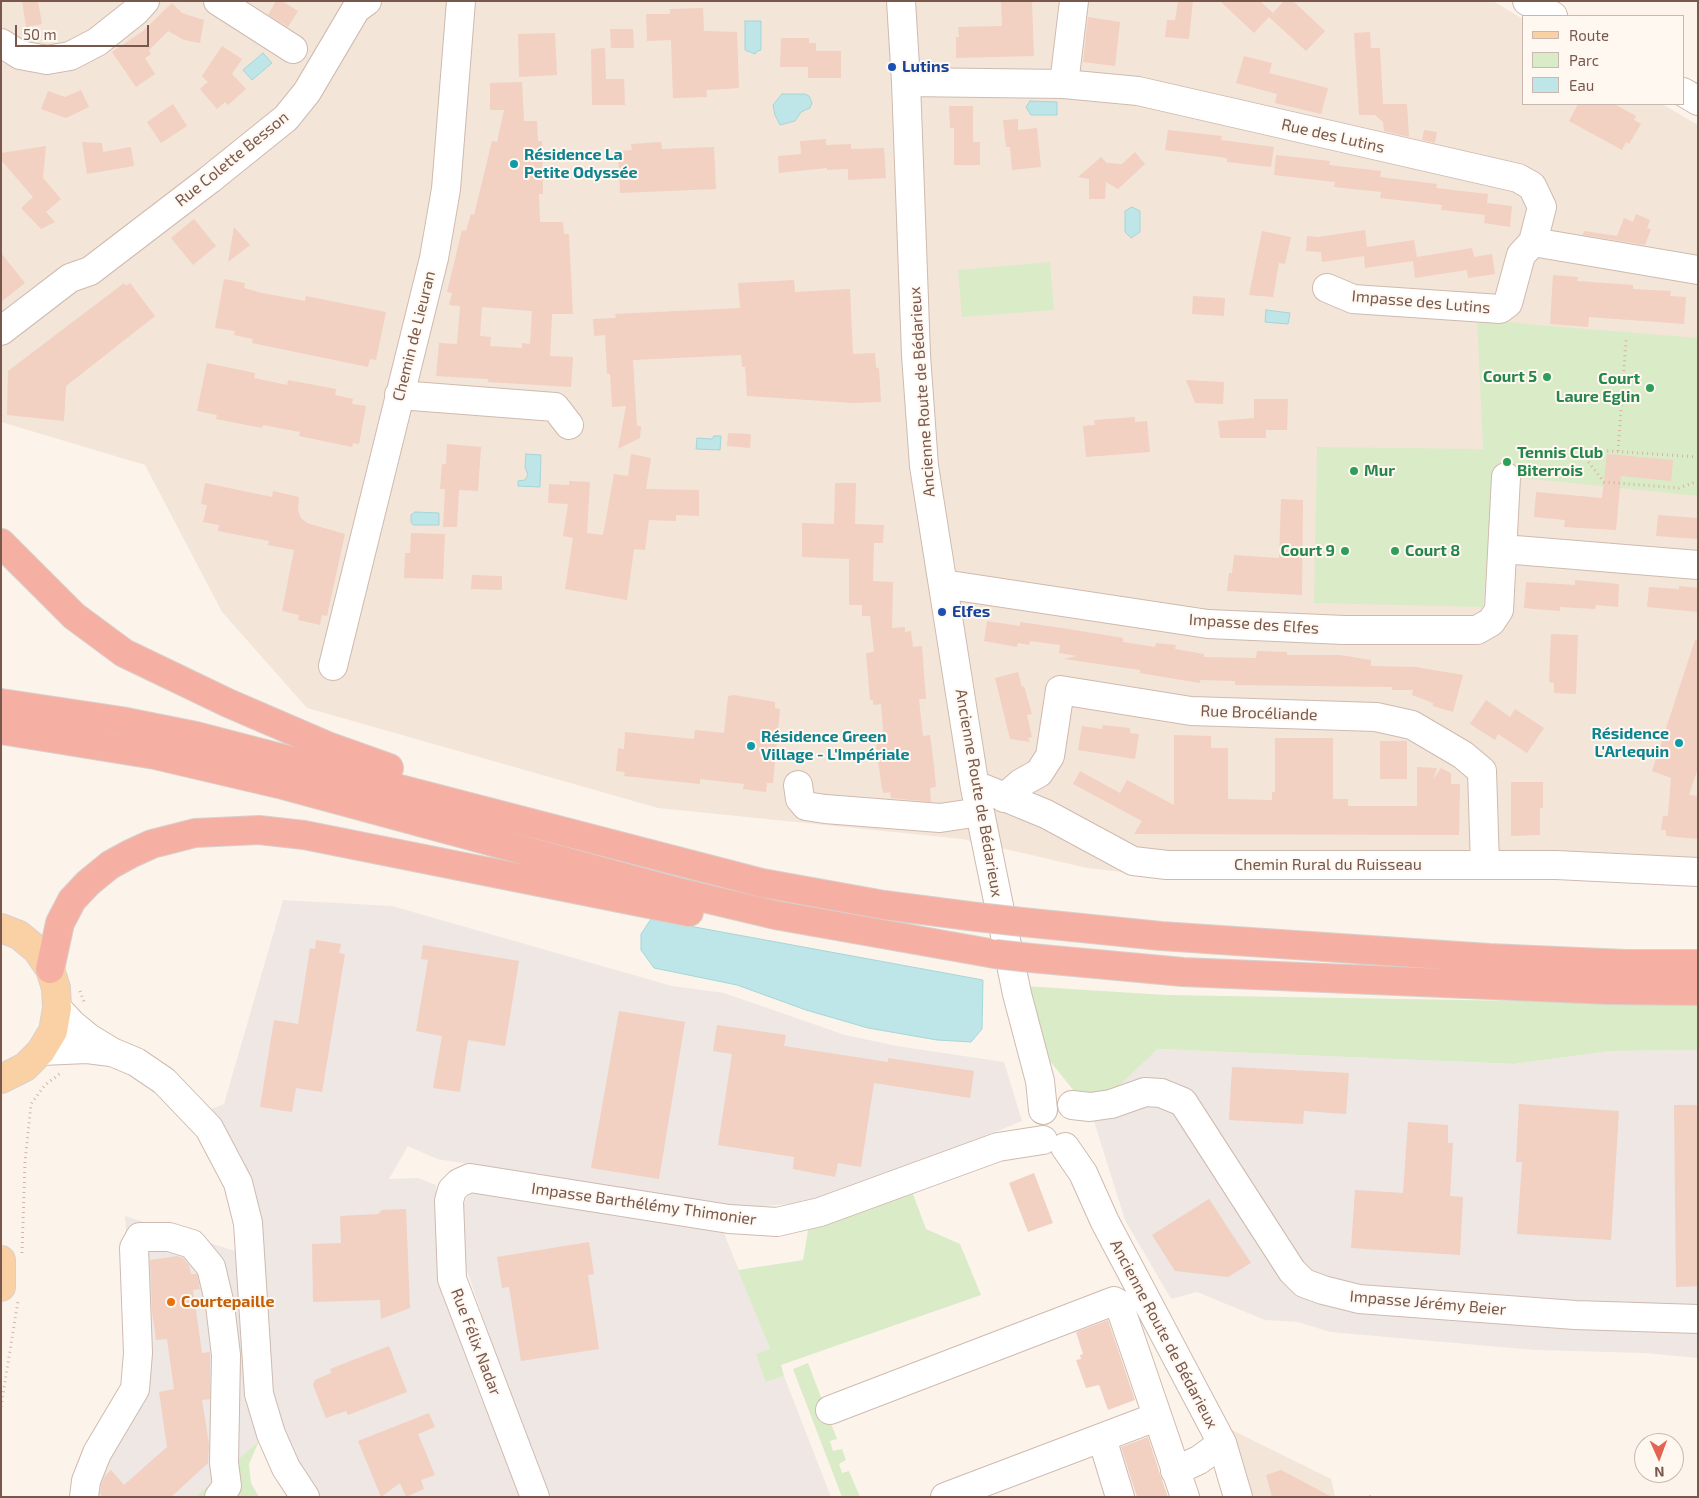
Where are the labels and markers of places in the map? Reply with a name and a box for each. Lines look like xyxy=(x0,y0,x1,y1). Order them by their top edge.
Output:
place label: Lutins xyxy=(902,57,949,77)
marker: Lutins xyxy=(886,61,898,73)
place label: Résidence La Petite Odyssée xyxy=(524,145,637,183)
marker: Résidence La Petite Odyssée xyxy=(508,158,520,170)
place label: Court 5 xyxy=(1483,367,1537,387)
place label: Court Laure Eglin xyxy=(1556,369,1640,407)
marker: Court 5 xyxy=(1541,371,1553,383)
marker: Court Laure Eglin xyxy=(1644,382,1656,394)
place label: Tennis Club Biterrois xyxy=(1517,443,1603,481)
marker: Tennis Club Biterrois xyxy=(1501,456,1513,468)
place label: Mur xyxy=(1364,461,1395,481)
marker: Mur xyxy=(1348,465,1360,477)
place label: Court 9 xyxy=(1280,541,1335,561)
place label: Court 8 xyxy=(1405,541,1460,561)
marker: Court 9 xyxy=(1339,545,1351,557)
marker: Court 8 xyxy=(1389,545,1401,557)
place label: Elfes xyxy=(952,602,990,622)
marker: Elfes xyxy=(936,606,948,618)
place label: Résidence L'Arlequin xyxy=(1592,724,1669,762)
place label: Résidence Green Village - L'Impériale xyxy=(761,727,910,765)
marker: Résidence L'Arlequin xyxy=(1673,737,1685,749)
marker: Résidence Green Village - L'Impériale xyxy=(745,740,757,752)
place label: Courtepaille xyxy=(181,1292,274,1312)
marker: Courtepaille xyxy=(165,1296,177,1308)

